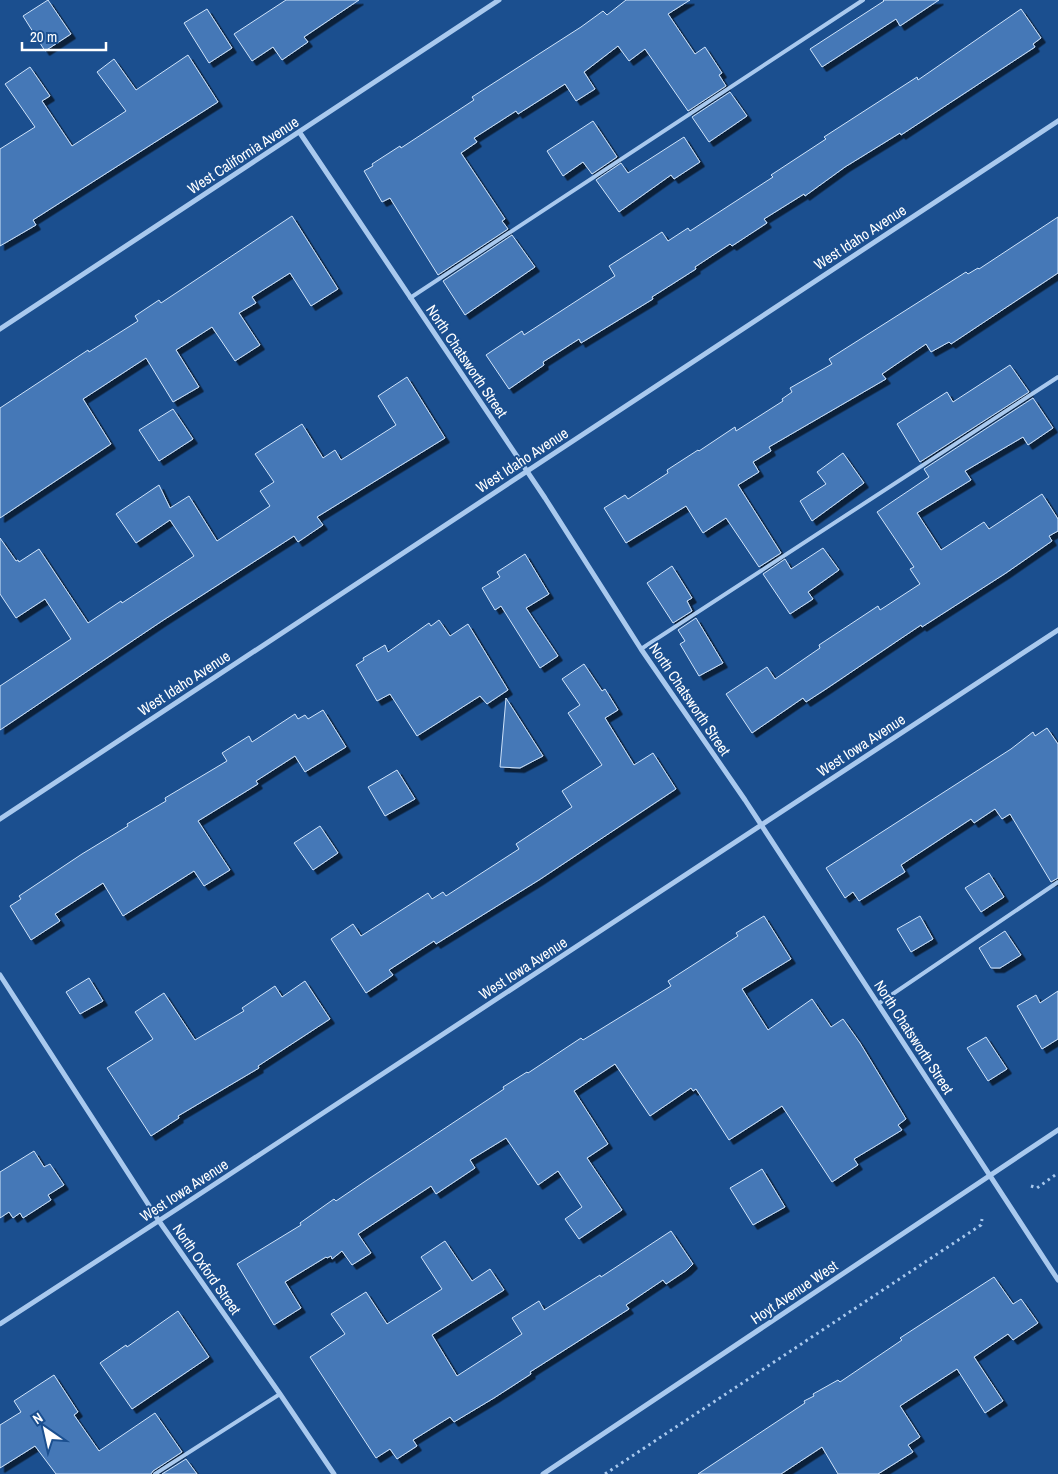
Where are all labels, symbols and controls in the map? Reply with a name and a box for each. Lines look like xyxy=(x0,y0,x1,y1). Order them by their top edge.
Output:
scale bar xyxy=(22,20,106,52)
text: 20 m xyxy=(30,26,57,47)
street label: West California Avenue xyxy=(183,111,303,199)
street label: West Idaho Avenue xyxy=(810,199,910,275)
street label: North Chatsworth Street xyxy=(421,300,513,422)
street label: West Idaho Avenue xyxy=(472,422,572,498)
street label: North Chatsworth Street xyxy=(644,638,736,760)
street label: West Idaho Avenue xyxy=(134,645,234,721)
street label: West Iowa Avenue xyxy=(813,708,909,781)
street label: West Iowa Avenue xyxy=(475,931,571,1004)
street label: North Chatsworth Street xyxy=(869,976,959,1099)
street label: West Iowa Avenue xyxy=(136,1153,232,1226)
street label: North Oxford Street xyxy=(168,1219,247,1319)
street label: Hoyt Avenue West xyxy=(746,1255,842,1329)
north arrow xyxy=(20,1404,70,1454)
text: N xyxy=(29,1408,46,1428)

